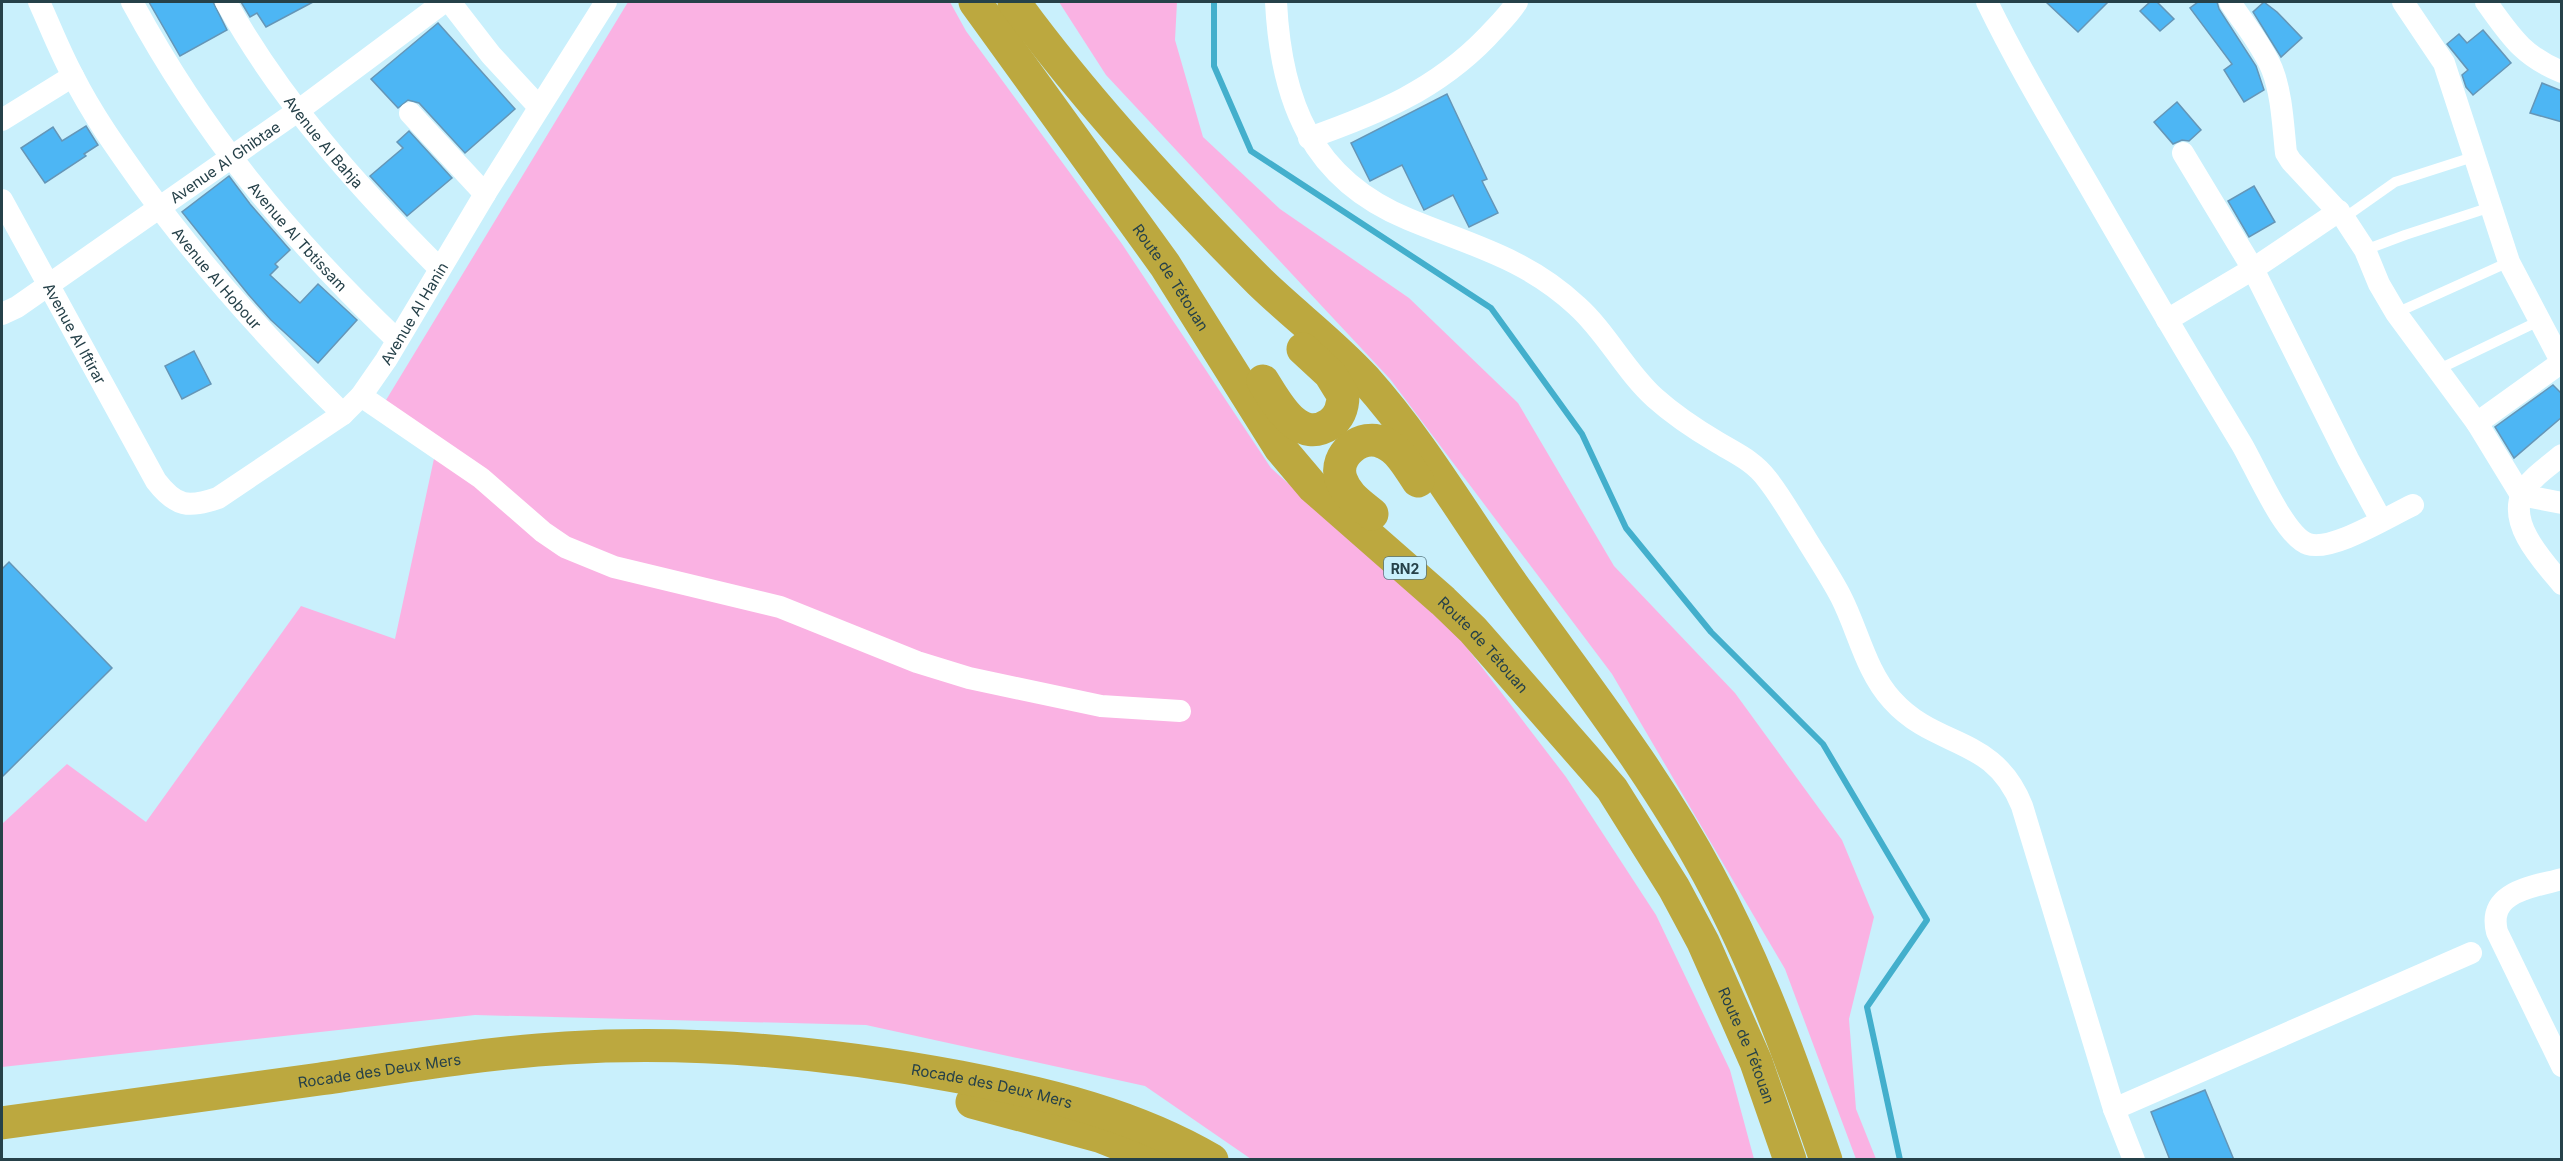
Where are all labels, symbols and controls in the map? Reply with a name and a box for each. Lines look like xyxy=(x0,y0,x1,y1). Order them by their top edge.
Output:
street label: Avenue Al Bahja xyxy=(280,92,368,192)
street label: Avenue Al Ghibtae xyxy=(166,117,284,207)
street label: Avenue Al Tbtissam xyxy=(245,178,352,295)
street label: Route de Tétouan xyxy=(1129,220,1213,334)
street label: Avenue Al Hobour xyxy=(168,223,266,333)
street label: Avenue Al Hanin xyxy=(376,258,452,368)
street label: Avenue Al Iftirar xyxy=(40,279,111,388)
road number: RN2 xyxy=(1384,557,1426,579)
street label: Route de Tétouan xyxy=(1434,592,1533,696)
street label: Route de Tétouan xyxy=(1715,984,1779,1106)
street label: Rocade des Deux Mers xyxy=(297,1049,462,1092)
street label: Rocade des Deux Mers xyxy=(910,1059,1075,1112)

